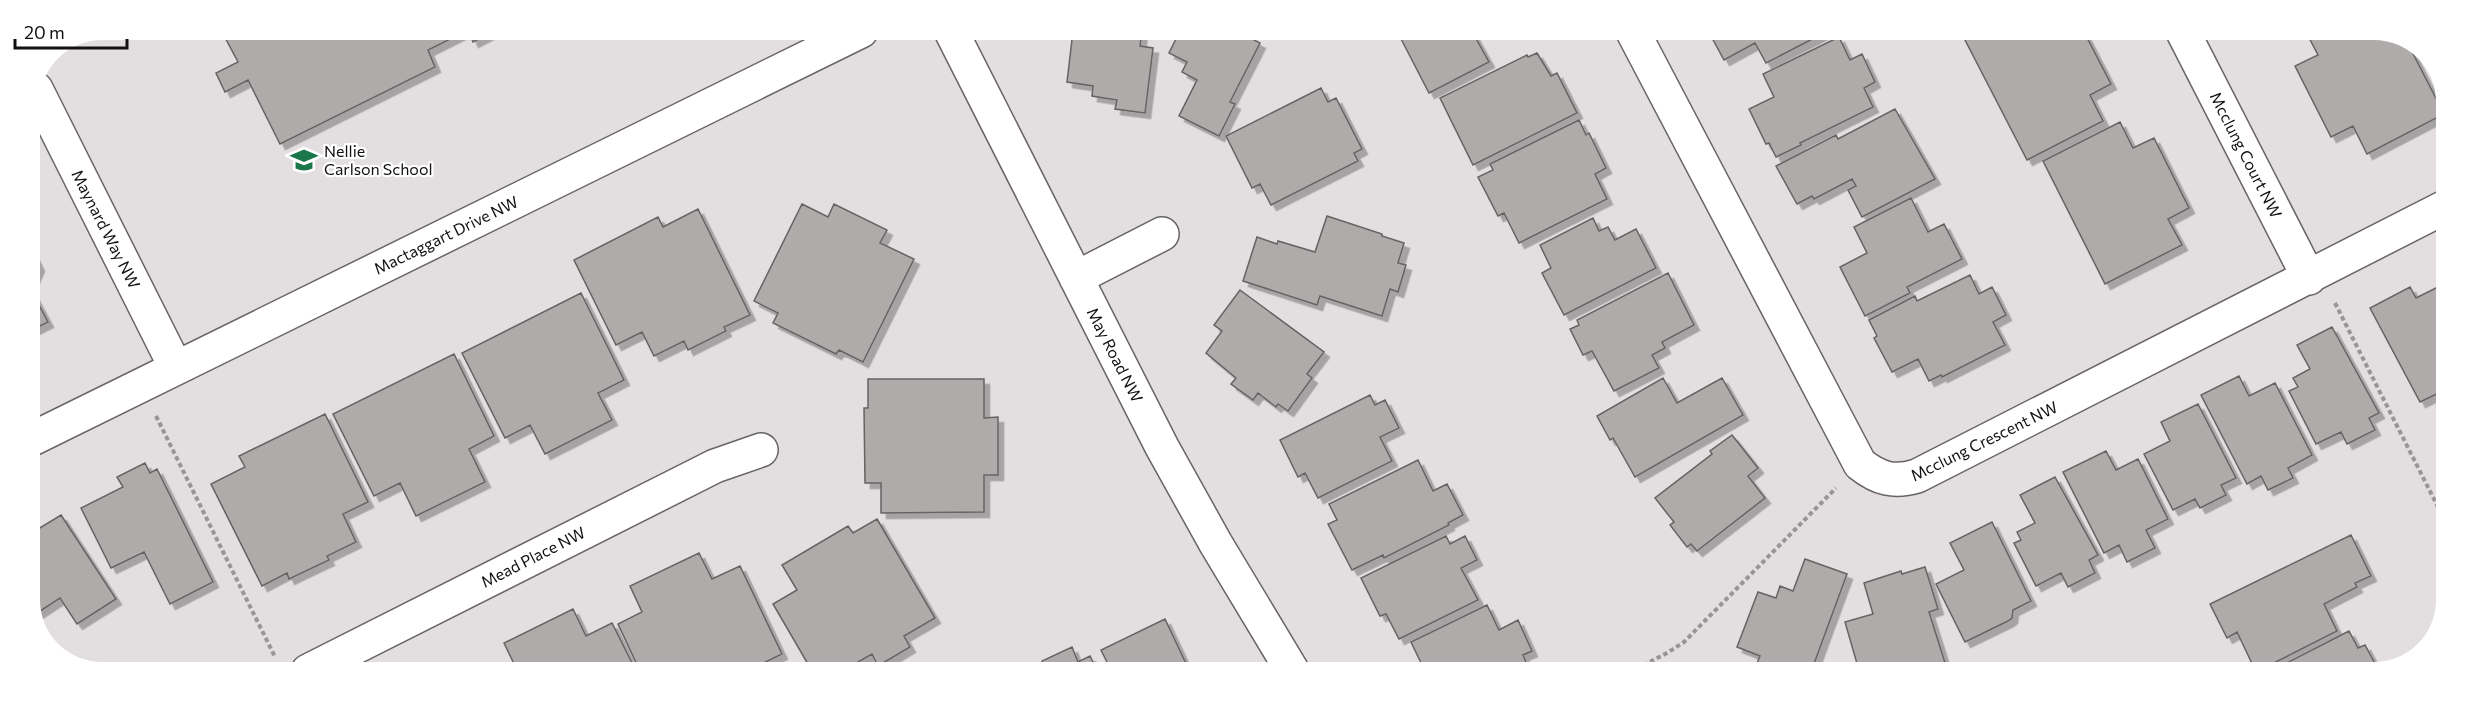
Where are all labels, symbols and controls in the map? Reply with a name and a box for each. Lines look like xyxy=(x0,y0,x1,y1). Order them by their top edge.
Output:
scale bar xyxy=(15,12,128,50)
text: 20 m xyxy=(24,21,65,43)
street label: Mcclung Court NW xyxy=(2206,89,2286,221)
place label: Nellie Carlson School xyxy=(324,141,433,178)
school or university icon: Nellie Carlson School xyxy=(289,145,319,175)
street label: Maynard Way NW xyxy=(68,166,145,291)
street label: Mactaggart Drive NW xyxy=(371,191,521,278)
street label: May Road NW xyxy=(1083,304,1147,405)
street label: Mcclung Crescent NW xyxy=(1907,397,2060,484)
street label: Mead Place NW xyxy=(477,522,588,591)

